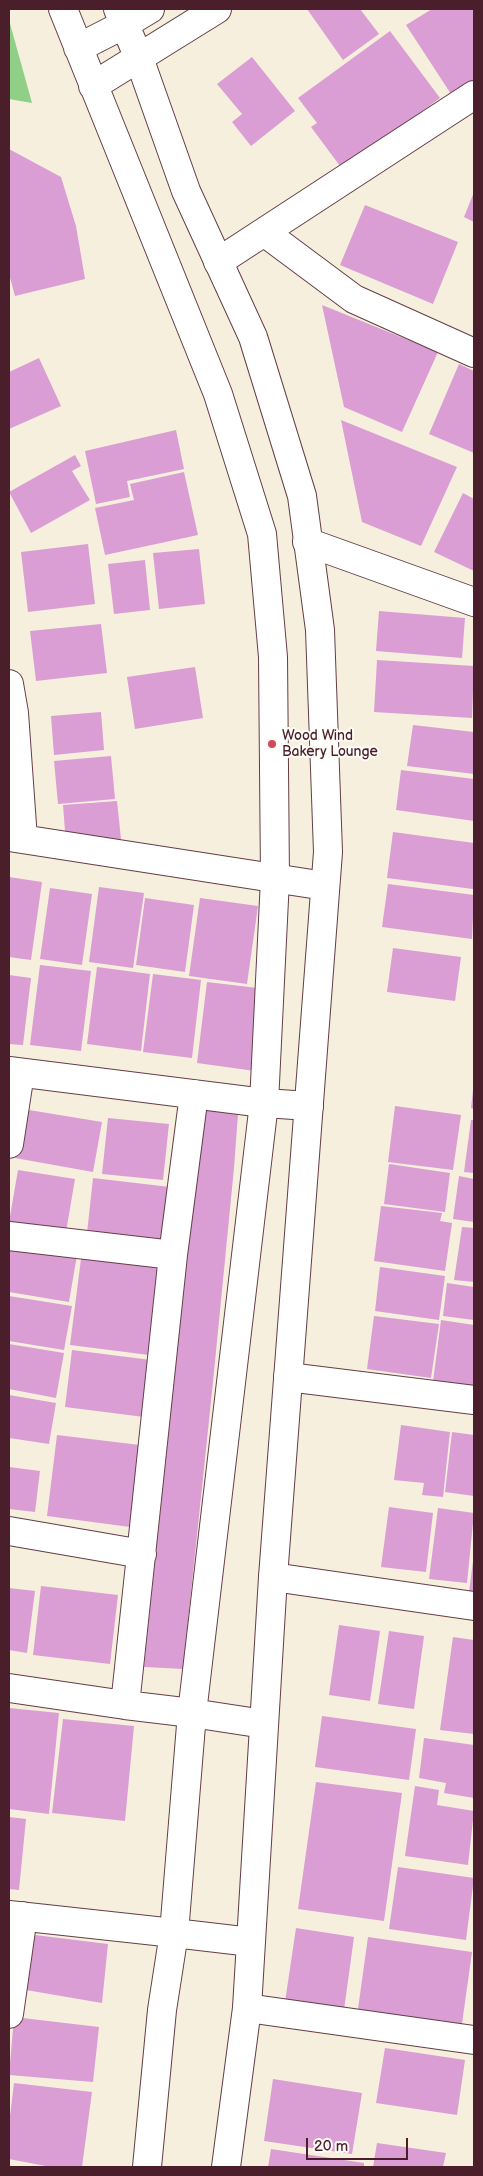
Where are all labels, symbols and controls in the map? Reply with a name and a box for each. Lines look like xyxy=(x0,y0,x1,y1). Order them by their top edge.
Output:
place label: Wood Wind Bakery Lounge xyxy=(282,728,378,760)
marker: Wood Wind Bakery Lounge xyxy=(266,738,278,750)
scale bar xyxy=(308,2128,410,2160)
text: 20 m xyxy=(314,2137,348,2156)

